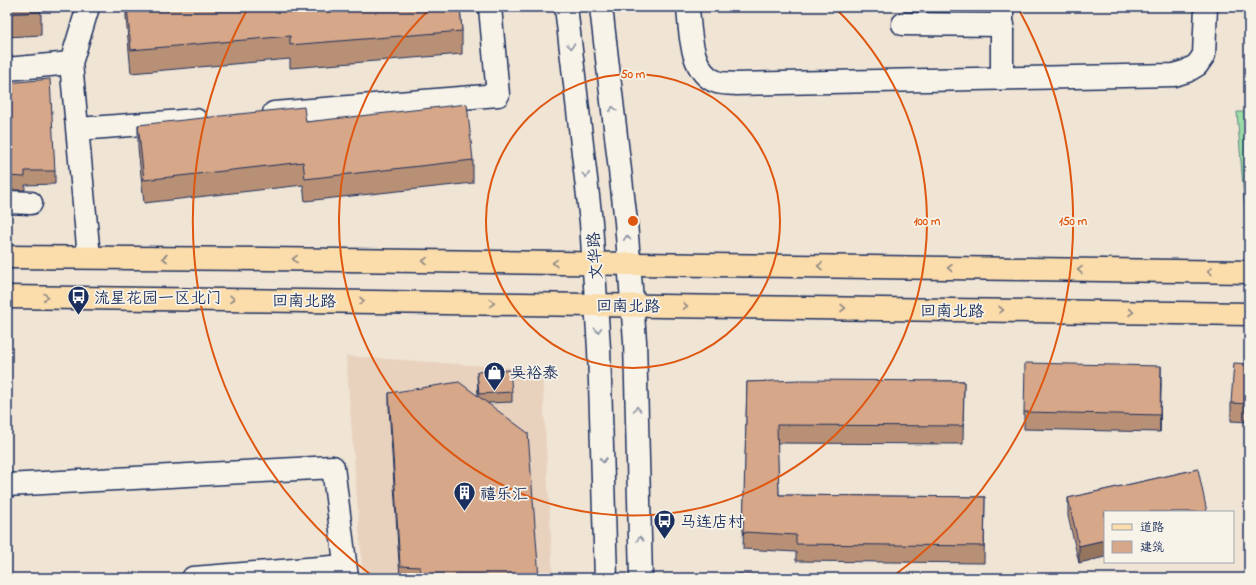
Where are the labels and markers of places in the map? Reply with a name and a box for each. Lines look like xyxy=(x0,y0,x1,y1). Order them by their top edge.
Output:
centre of rings xyxy=(626,214,640,228)
bus stop icon: 流星花园一区北门 xyxy=(65,284,91,317)
place label: 流星花园一区北门 xyxy=(94,287,222,311)
shop icon: 吴裕泰 xyxy=(481,359,507,392)
place label: 吴裕泰 xyxy=(510,362,559,386)
building icon: 禧乐汇 xyxy=(451,480,477,513)
place label: 禧乐汇 xyxy=(480,483,528,507)
bus stop icon: 马连店村 xyxy=(651,508,677,541)
place label: 马连店村 xyxy=(680,511,744,535)

